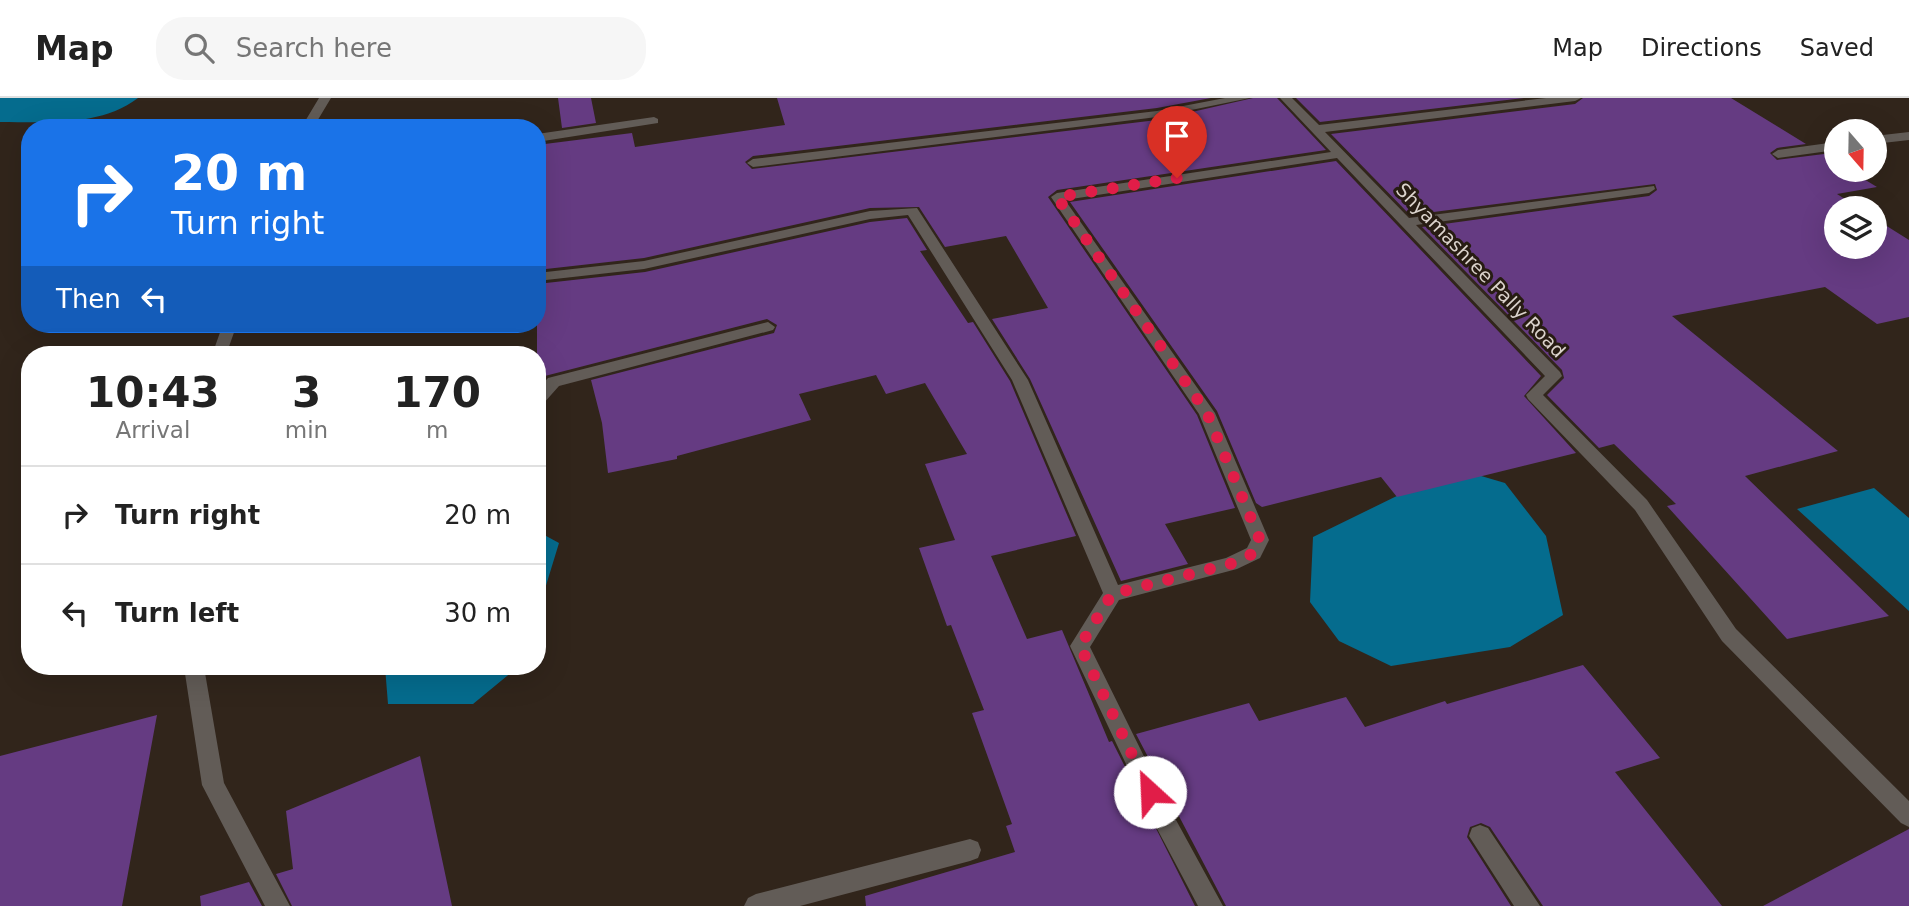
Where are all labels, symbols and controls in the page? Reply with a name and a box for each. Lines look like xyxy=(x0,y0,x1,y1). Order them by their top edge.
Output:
search box xyxy=(156,17,646,80)
text: Map xyxy=(35,29,114,68)
icon: search xyxy=(180,29,218,67)
text: Search here xyxy=(236,33,392,63)
text: Map xyxy=(1552,34,1603,62)
text: Directions xyxy=(1641,34,1762,62)
text: Saved xyxy=(1800,34,1874,62)
pin xyxy=(1147,106,1207,178)
icon: arrive xyxy=(1158,117,1196,155)
north arrow xyxy=(1824,119,1886,182)
map controls xyxy=(1824,119,1887,259)
text: 20 m xyxy=(171,145,307,202)
icon: right xyxy=(56,147,147,238)
street label: Shyamashree Pally Road xyxy=(1392,178,1570,362)
button: layers xyxy=(1824,196,1887,259)
text: Turn right xyxy=(171,204,324,242)
icon: left xyxy=(135,280,173,318)
text: Then xyxy=(56,284,121,314)
text: 10:43 xyxy=(86,368,220,417)
text: 3 xyxy=(292,368,321,417)
text: 170 xyxy=(393,368,481,417)
text: Arrival xyxy=(116,417,190,443)
text: min xyxy=(285,417,328,443)
text: m xyxy=(426,417,448,443)
icon: right xyxy=(56,496,94,534)
text: Turn right xyxy=(115,500,260,530)
text: 20 m xyxy=(444,500,511,530)
icon: left xyxy=(56,594,94,632)
text: Turn left xyxy=(115,598,239,628)
text: 30 m xyxy=(444,598,511,628)
position arrow xyxy=(1113,755,1187,829)

